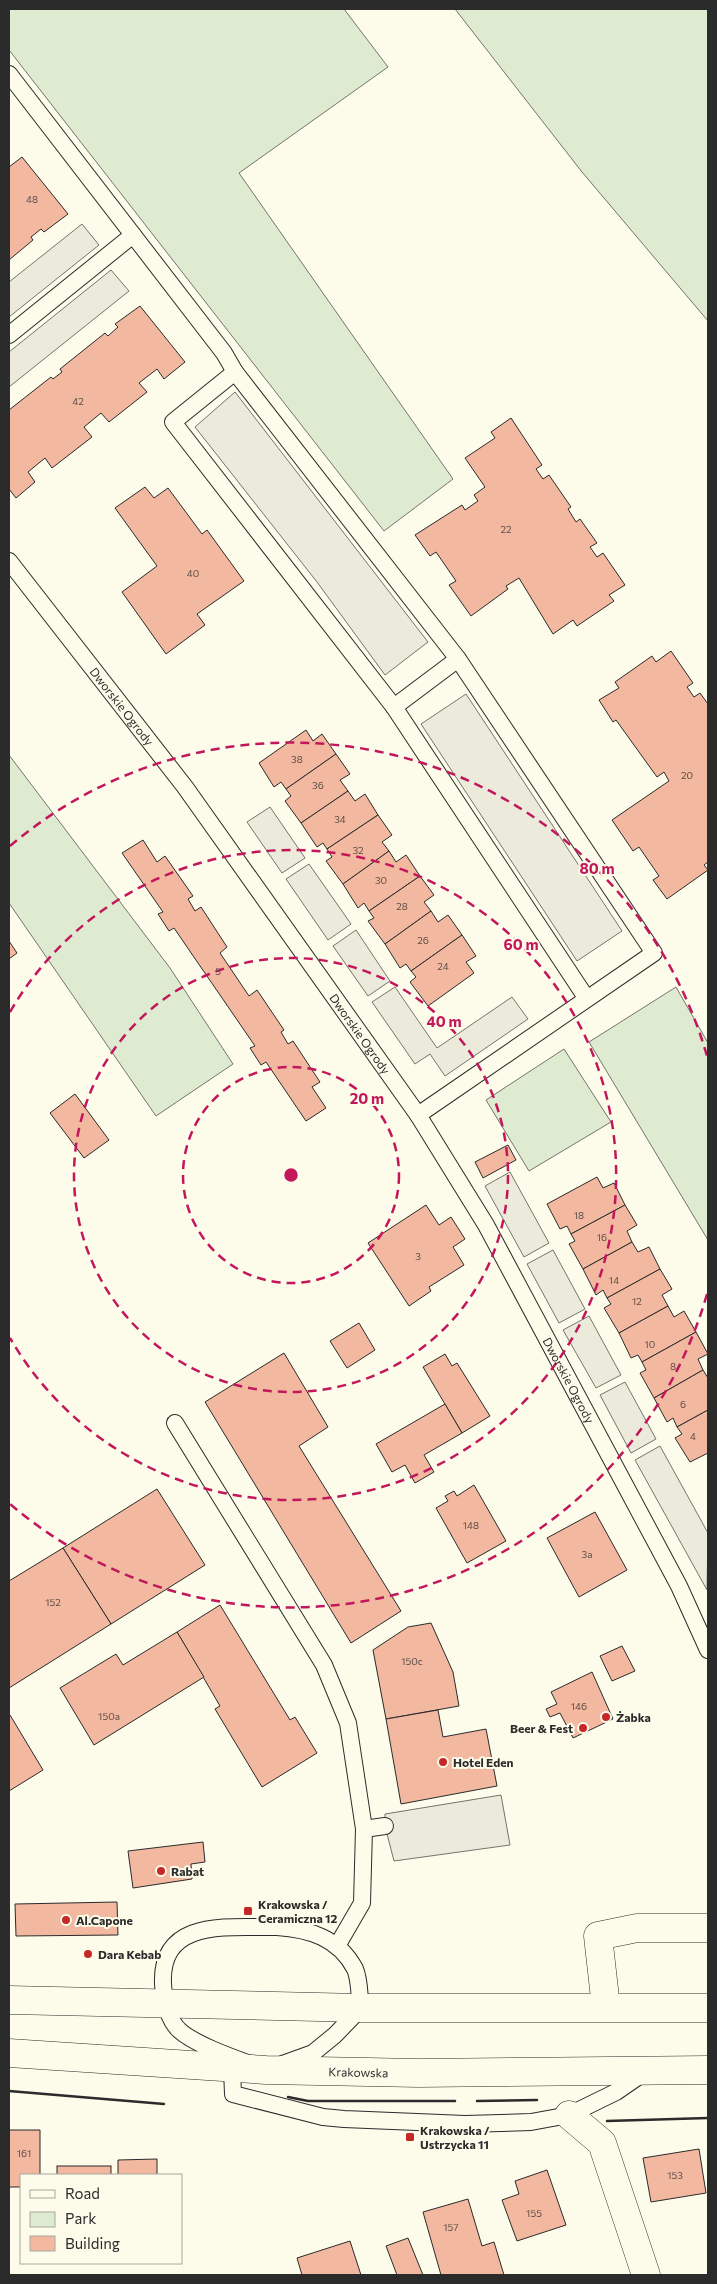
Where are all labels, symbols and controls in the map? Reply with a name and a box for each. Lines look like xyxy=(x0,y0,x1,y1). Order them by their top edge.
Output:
house number: 48 xyxy=(26,193,38,205)
house number: 42 xyxy=(72,395,84,407)
house number: 22 xyxy=(500,523,512,535)
house number: 40 xyxy=(187,567,199,579)
street label: Dworskie Ogrody xyxy=(87,664,157,748)
house number: 38 xyxy=(291,753,303,765)
house number: 20 xyxy=(681,769,693,781)
house number: 36 xyxy=(312,779,324,791)
house number: 34 xyxy=(334,813,346,825)
house number: 32 xyxy=(352,844,364,856)
text: 80 m xyxy=(579,859,615,877)
house number: 30 xyxy=(375,874,387,886)
house number: 28 xyxy=(396,900,408,912)
house number: 26 xyxy=(417,934,429,946)
text: 60 m xyxy=(503,935,539,953)
house number: 24 xyxy=(437,960,449,972)
house number: 5 xyxy=(215,965,221,977)
street label: Dworskie Ogrody xyxy=(327,991,393,1076)
text: 40 m xyxy=(426,1012,462,1030)
text: 20 m xyxy=(350,1089,384,1107)
centre of rings xyxy=(282,1166,300,1184)
house number: 18 xyxy=(574,1209,584,1221)
house number: 16 xyxy=(597,1231,607,1243)
house number: 3 xyxy=(415,1250,421,1262)
house number: 14 xyxy=(609,1274,619,1286)
house number: 12 xyxy=(632,1295,642,1307)
street label: Dworskie Ogrody xyxy=(540,1335,597,1425)
house number: 10 xyxy=(645,1338,655,1350)
house number: 8 xyxy=(670,1360,676,1372)
house number: 6 xyxy=(680,1398,686,1410)
house number: 4 xyxy=(690,1430,696,1442)
house number: 148 xyxy=(463,1519,479,1531)
house number: 3a xyxy=(582,1548,592,1560)
house number: 152 xyxy=(45,1596,61,1608)
house number: 150c xyxy=(401,1655,423,1667)
house number: 146 xyxy=(571,1700,587,1712)
house number: 150a xyxy=(98,1710,120,1722)
place label: Żabka xyxy=(616,1710,651,1724)
marker: Żabka xyxy=(600,1711,612,1723)
place label: Beer & Fest xyxy=(510,1721,573,1735)
marker: Beer & Fest xyxy=(577,1722,589,1734)
place label: Hotel Eden xyxy=(453,1755,514,1769)
marker: Hotel Eden xyxy=(437,1756,449,1768)
place label: Rabat xyxy=(171,1864,204,1878)
marker: Rabat xyxy=(155,1865,167,1877)
place label: Krakowska / Ceramiczna 12 xyxy=(258,1897,337,1925)
marker: Krakowska / Ceramiczna 12 xyxy=(242,1905,254,1917)
place label: Al.Capone xyxy=(76,1913,133,1927)
marker: Al.Capone xyxy=(60,1914,72,1926)
place label: Dara Kebab xyxy=(98,1947,161,1961)
marker: Dara Kebab xyxy=(82,1948,94,1960)
street label: Krakowska xyxy=(328,2064,389,2079)
place label: Krakowska / Ustrzycka 11 xyxy=(420,2123,490,2151)
marker: Krakowska / Ustrzycka 11 xyxy=(404,2131,416,2143)
house number: 161 xyxy=(17,2147,31,2159)
house number: 153 xyxy=(667,2169,683,2181)
legend xyxy=(20,2174,182,2264)
text: Road xyxy=(65,2184,100,2202)
house number: 155 xyxy=(526,2207,542,2219)
text: Park xyxy=(65,2209,96,2227)
house number: 157 xyxy=(443,2221,459,2233)
text: Building xyxy=(65,2234,120,2252)

